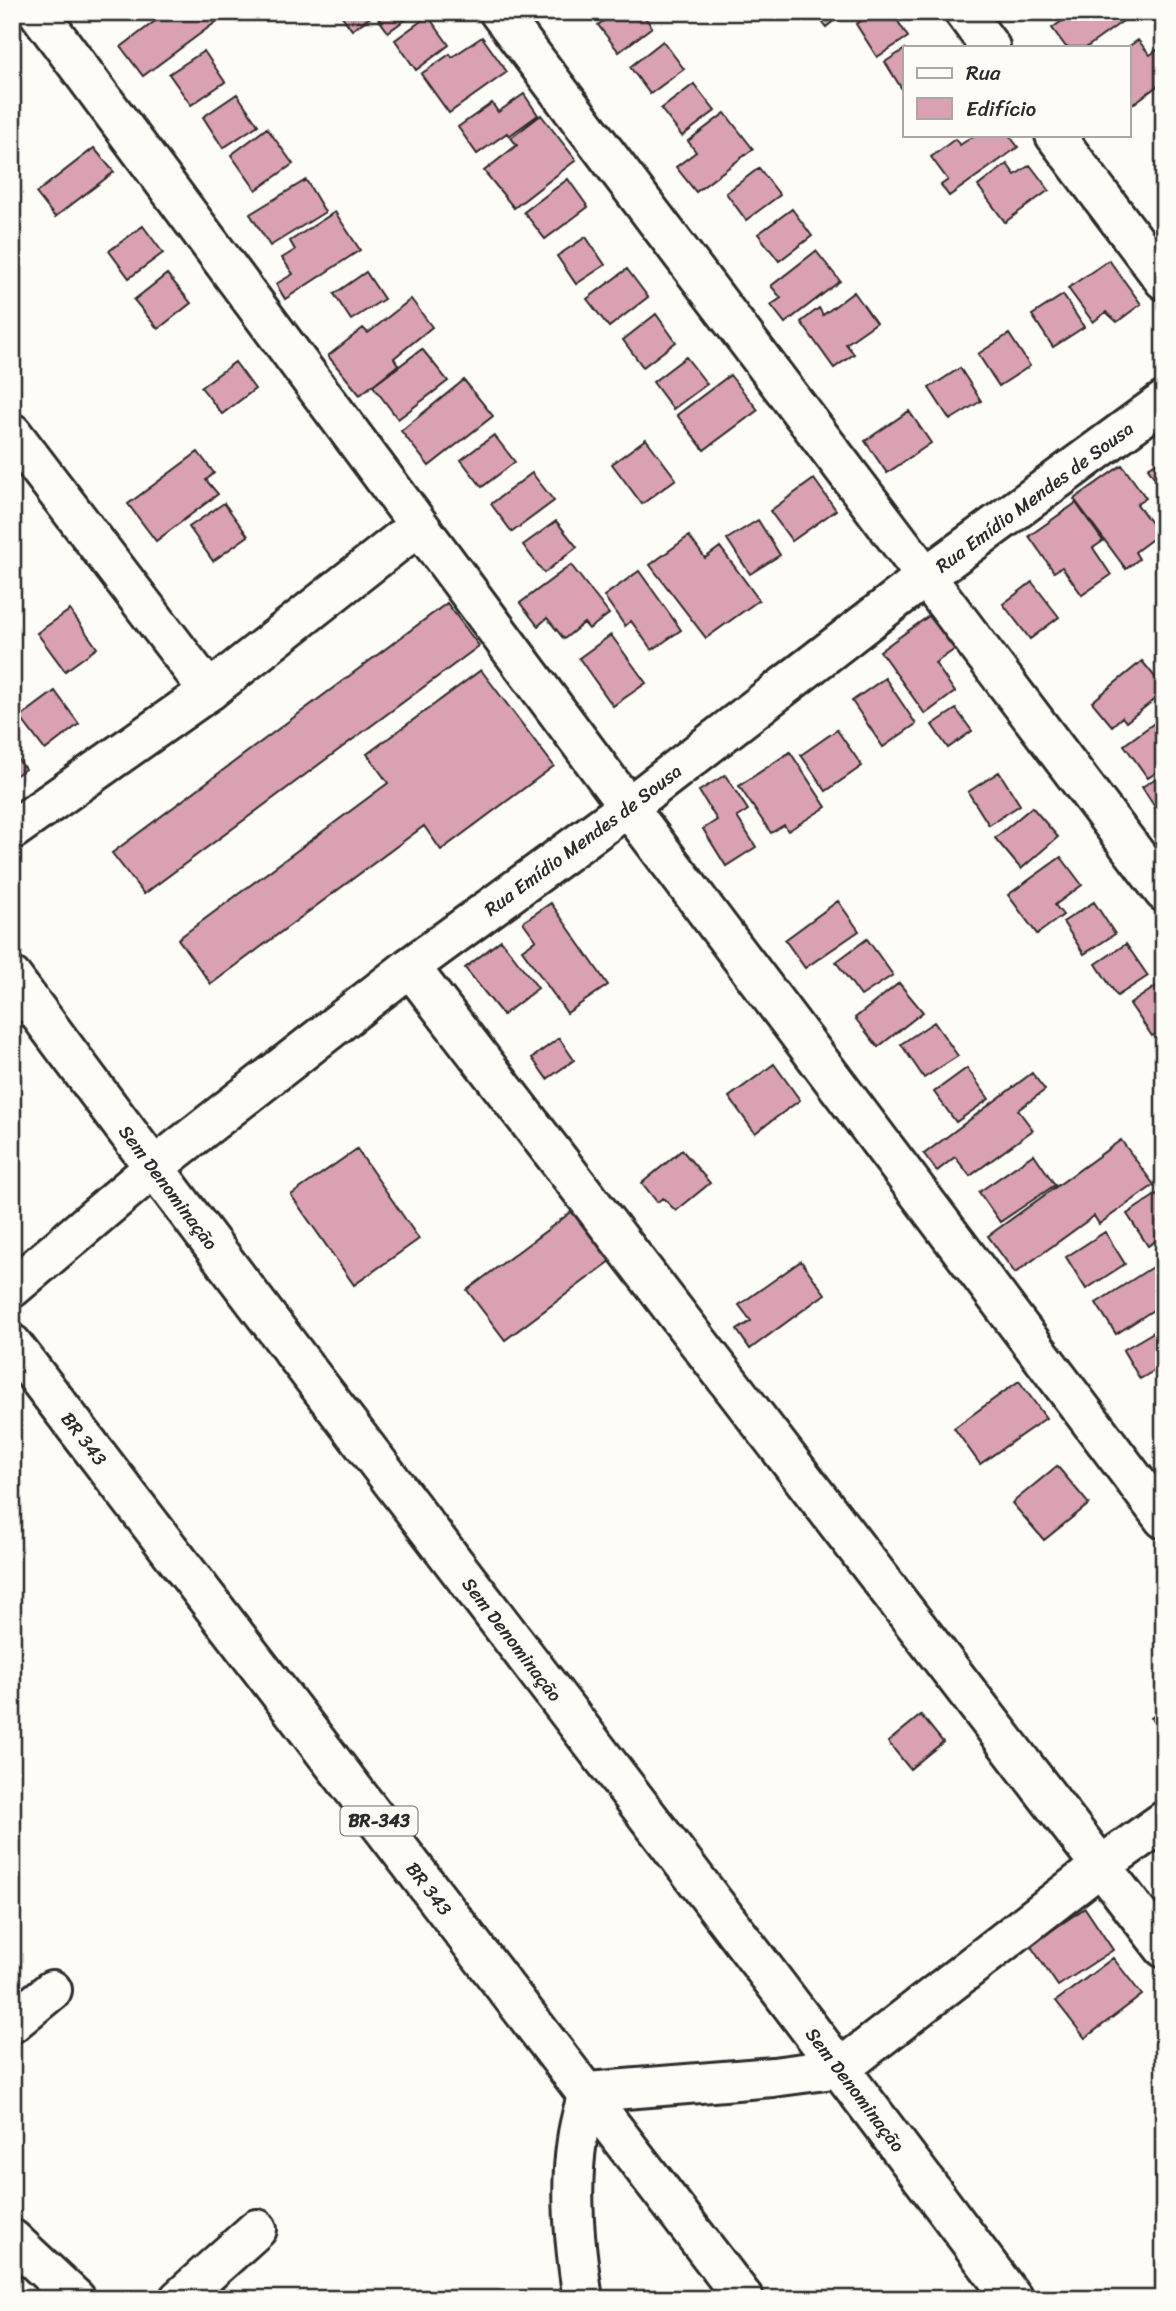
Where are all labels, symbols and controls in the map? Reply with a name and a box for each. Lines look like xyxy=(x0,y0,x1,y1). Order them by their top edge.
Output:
legend xyxy=(903,46,1130,136)
text: Rua xyxy=(966,54,1001,92)
text: Edifício xyxy=(966,90,1036,128)
street label: Rua Emídio Mendes de Sousa xyxy=(928,412,1141,581)
street label: Rua Emídio Mendes de Sousa xyxy=(477,755,689,925)
street label: Sem Denominação xyxy=(110,1117,227,1257)
street label: BR 343 xyxy=(52,1404,116,1474)
street label: Sem Denominação xyxy=(453,1570,571,1709)
road number: BR-343 xyxy=(340,1807,418,1836)
street label: BR 343 xyxy=(397,1854,461,1924)
street label: Sem Denominação xyxy=(797,2020,914,2159)

